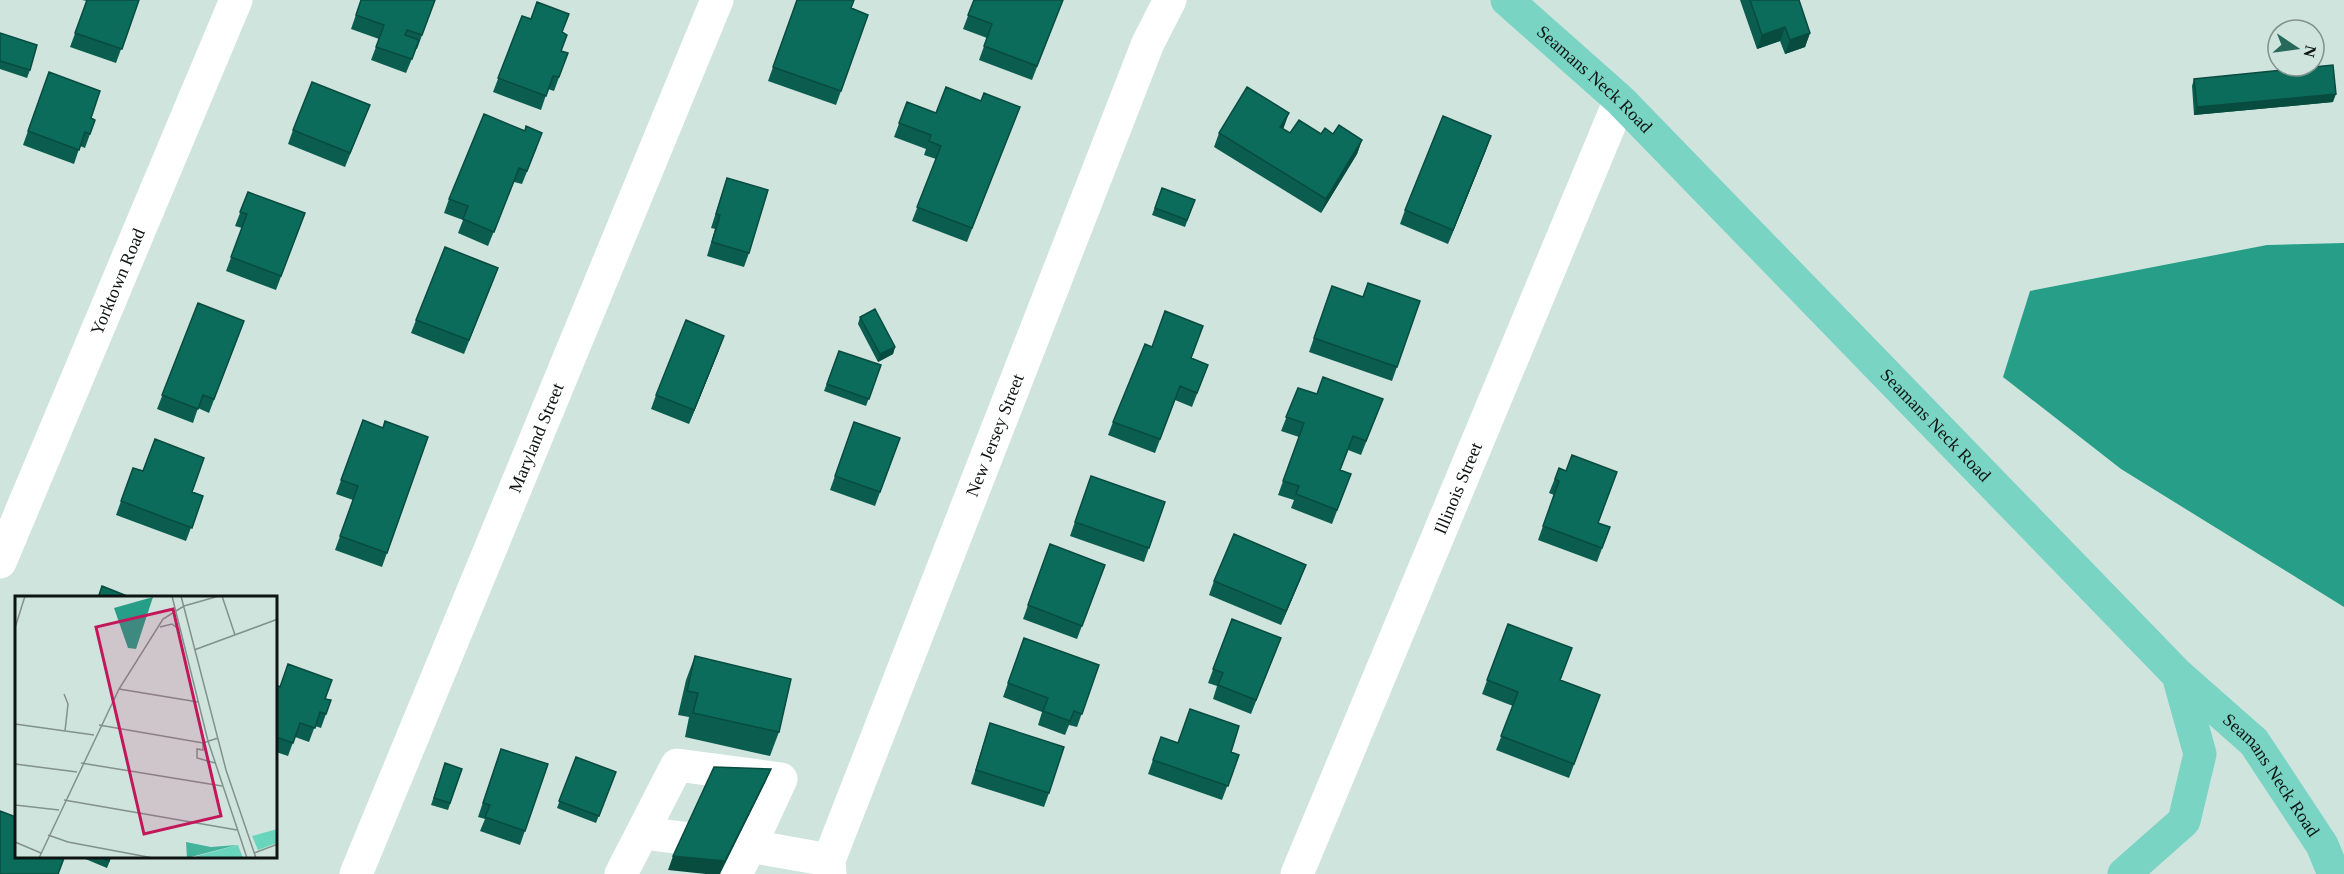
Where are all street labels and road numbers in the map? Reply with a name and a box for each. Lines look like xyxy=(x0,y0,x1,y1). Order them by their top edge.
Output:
street label: Seamans Neck Road xyxy=(1533,21,1656,137)
street label: Yorktown Road xyxy=(86,225,149,338)
street label: Seamans Neck Road xyxy=(1876,365,1995,486)
street label: New Jersey Street xyxy=(962,371,1028,499)
street label: Maryland Street xyxy=(505,380,568,495)
street label: Illinois Street xyxy=(1430,439,1486,537)
street label: Seamans Neck Road xyxy=(2219,709,2324,840)

